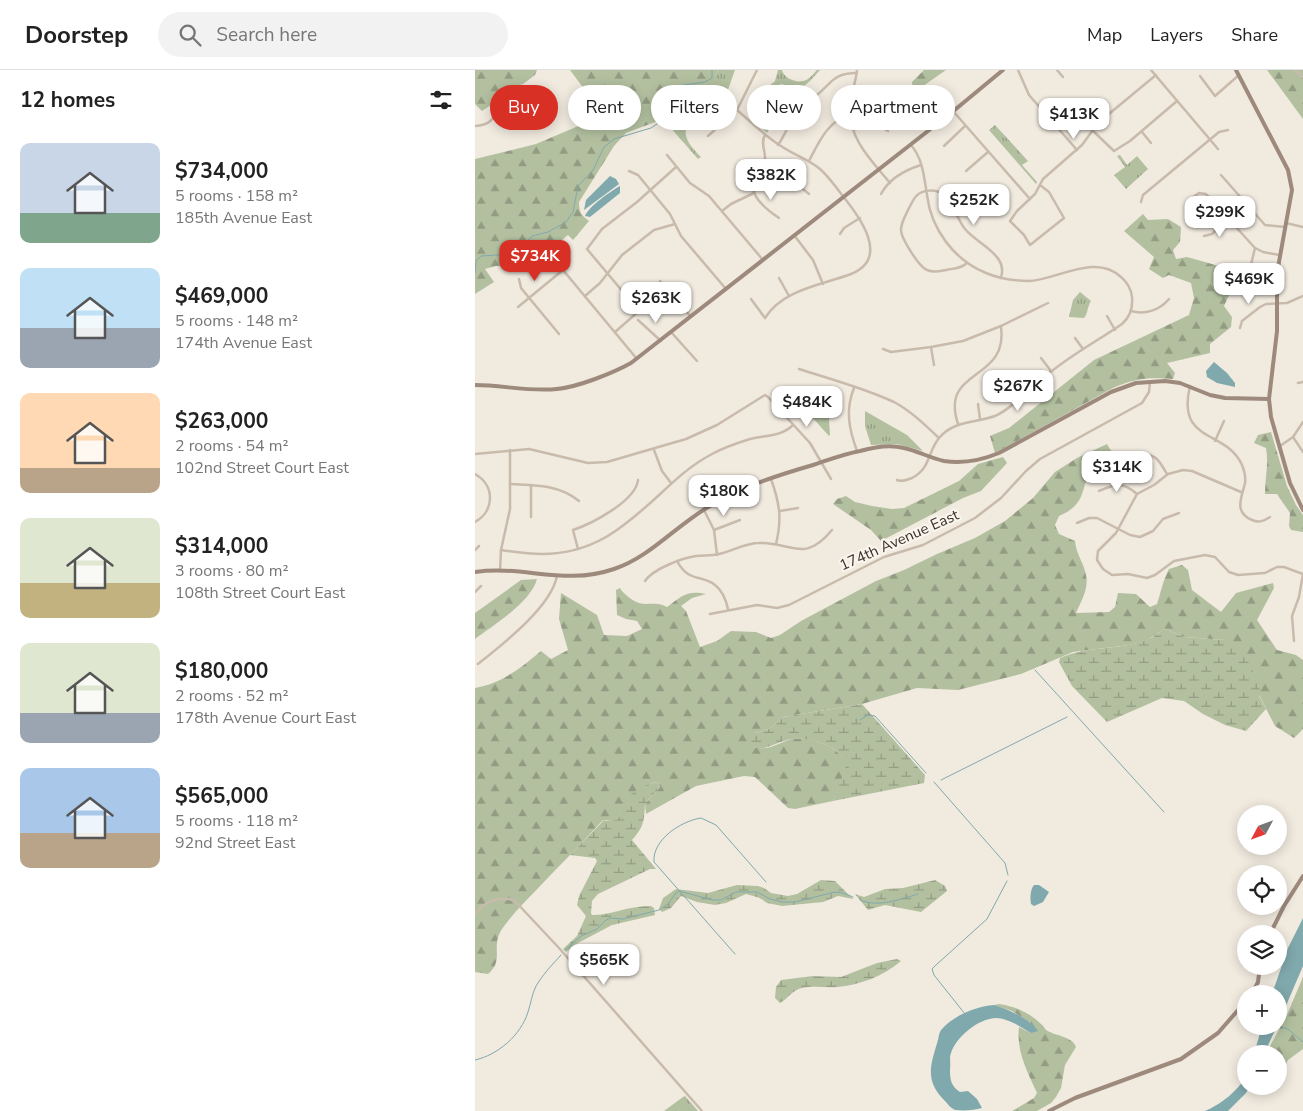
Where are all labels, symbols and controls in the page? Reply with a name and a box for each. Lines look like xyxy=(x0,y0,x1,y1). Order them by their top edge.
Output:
search box xyxy=(158,12,508,57)
text: Doorstep xyxy=(25,19,128,51)
icon: search xyxy=(176,21,204,49)
text: Search here xyxy=(216,22,317,48)
text: Map xyxy=(1087,23,1122,47)
text: Layers xyxy=(1150,23,1203,47)
text: Share xyxy=(1231,23,1278,47)
chip: Buy xyxy=(490,85,558,130)
chip: Rent xyxy=(568,85,641,130)
chip: Filters xyxy=(651,85,737,130)
chip: New xyxy=(747,85,821,130)
chip: Apartment xyxy=(831,85,955,130)
text: 12 homes xyxy=(20,86,115,114)
icon: filters xyxy=(427,86,455,114)
pin: $413K xyxy=(1039,98,1109,140)
text: $413K xyxy=(1049,103,1099,125)
text: $734,000 xyxy=(175,157,268,185)
pin: $382K xyxy=(736,158,806,201)
icon: home xyxy=(60,163,120,223)
text: $382K xyxy=(746,164,796,186)
pin: $252K xyxy=(939,184,1009,226)
text: 5 rooms · 158 m² xyxy=(175,185,298,207)
text: $252K xyxy=(949,189,999,211)
pin: $299K xyxy=(1185,196,1255,238)
text: $299K xyxy=(1195,201,1245,223)
text: 185th Avenue East xyxy=(175,207,312,229)
pin: $734K xyxy=(500,240,570,282)
text: $734K xyxy=(510,245,560,267)
pin: $469K xyxy=(1214,262,1284,305)
text: $469K xyxy=(1224,268,1274,290)
text: $469,000 xyxy=(175,282,268,310)
pin: $263K xyxy=(621,282,691,324)
text: $263K xyxy=(631,287,681,309)
icon: home xyxy=(60,288,120,348)
text: 5 rooms · 148 m² xyxy=(175,310,298,332)
text: 174th Avenue East xyxy=(175,332,312,354)
pin: $267K xyxy=(983,370,1053,412)
text: $267K xyxy=(993,375,1043,397)
pin: $484K xyxy=(772,386,842,428)
text: $484K xyxy=(782,391,832,413)
text: $263,000 xyxy=(175,407,268,435)
icon: home xyxy=(60,413,120,473)
text: 2 rooms · 54 m² xyxy=(175,435,288,457)
pin: $314K xyxy=(1082,450,1152,493)
text: $314K xyxy=(1092,456,1142,478)
text: 102nd Street Court East xyxy=(175,457,349,479)
pin: $180K xyxy=(689,474,759,517)
text: $180K xyxy=(699,480,749,502)
street label: 174th Avenue East xyxy=(836,504,962,575)
text: $314,000 xyxy=(175,532,268,560)
icon: home xyxy=(60,538,120,598)
text: 3 rooms · 80 m² xyxy=(175,560,288,582)
text: 108th Street Court East xyxy=(175,582,345,604)
text: $180,000 xyxy=(175,657,268,685)
icon: home xyxy=(60,663,120,723)
text: 2 rooms · 52 m² xyxy=(175,685,288,707)
text: 178th Avenue Court East xyxy=(175,707,356,729)
text: $565,000 xyxy=(175,782,268,810)
icon: home xyxy=(60,788,120,848)
north arrow xyxy=(1237,805,1287,855)
map controls xyxy=(1237,805,1287,1095)
text: 5 rooms · 118 m² xyxy=(175,810,298,832)
text: 92nd Street East xyxy=(175,832,295,854)
button: locate xyxy=(1237,865,1287,915)
button: layers xyxy=(1237,925,1287,975)
pin: $565K xyxy=(569,944,639,986)
text: $565K xyxy=(579,949,629,971)
button: + xyxy=(1237,985,1287,1035)
button: − xyxy=(1237,1045,1287,1095)

